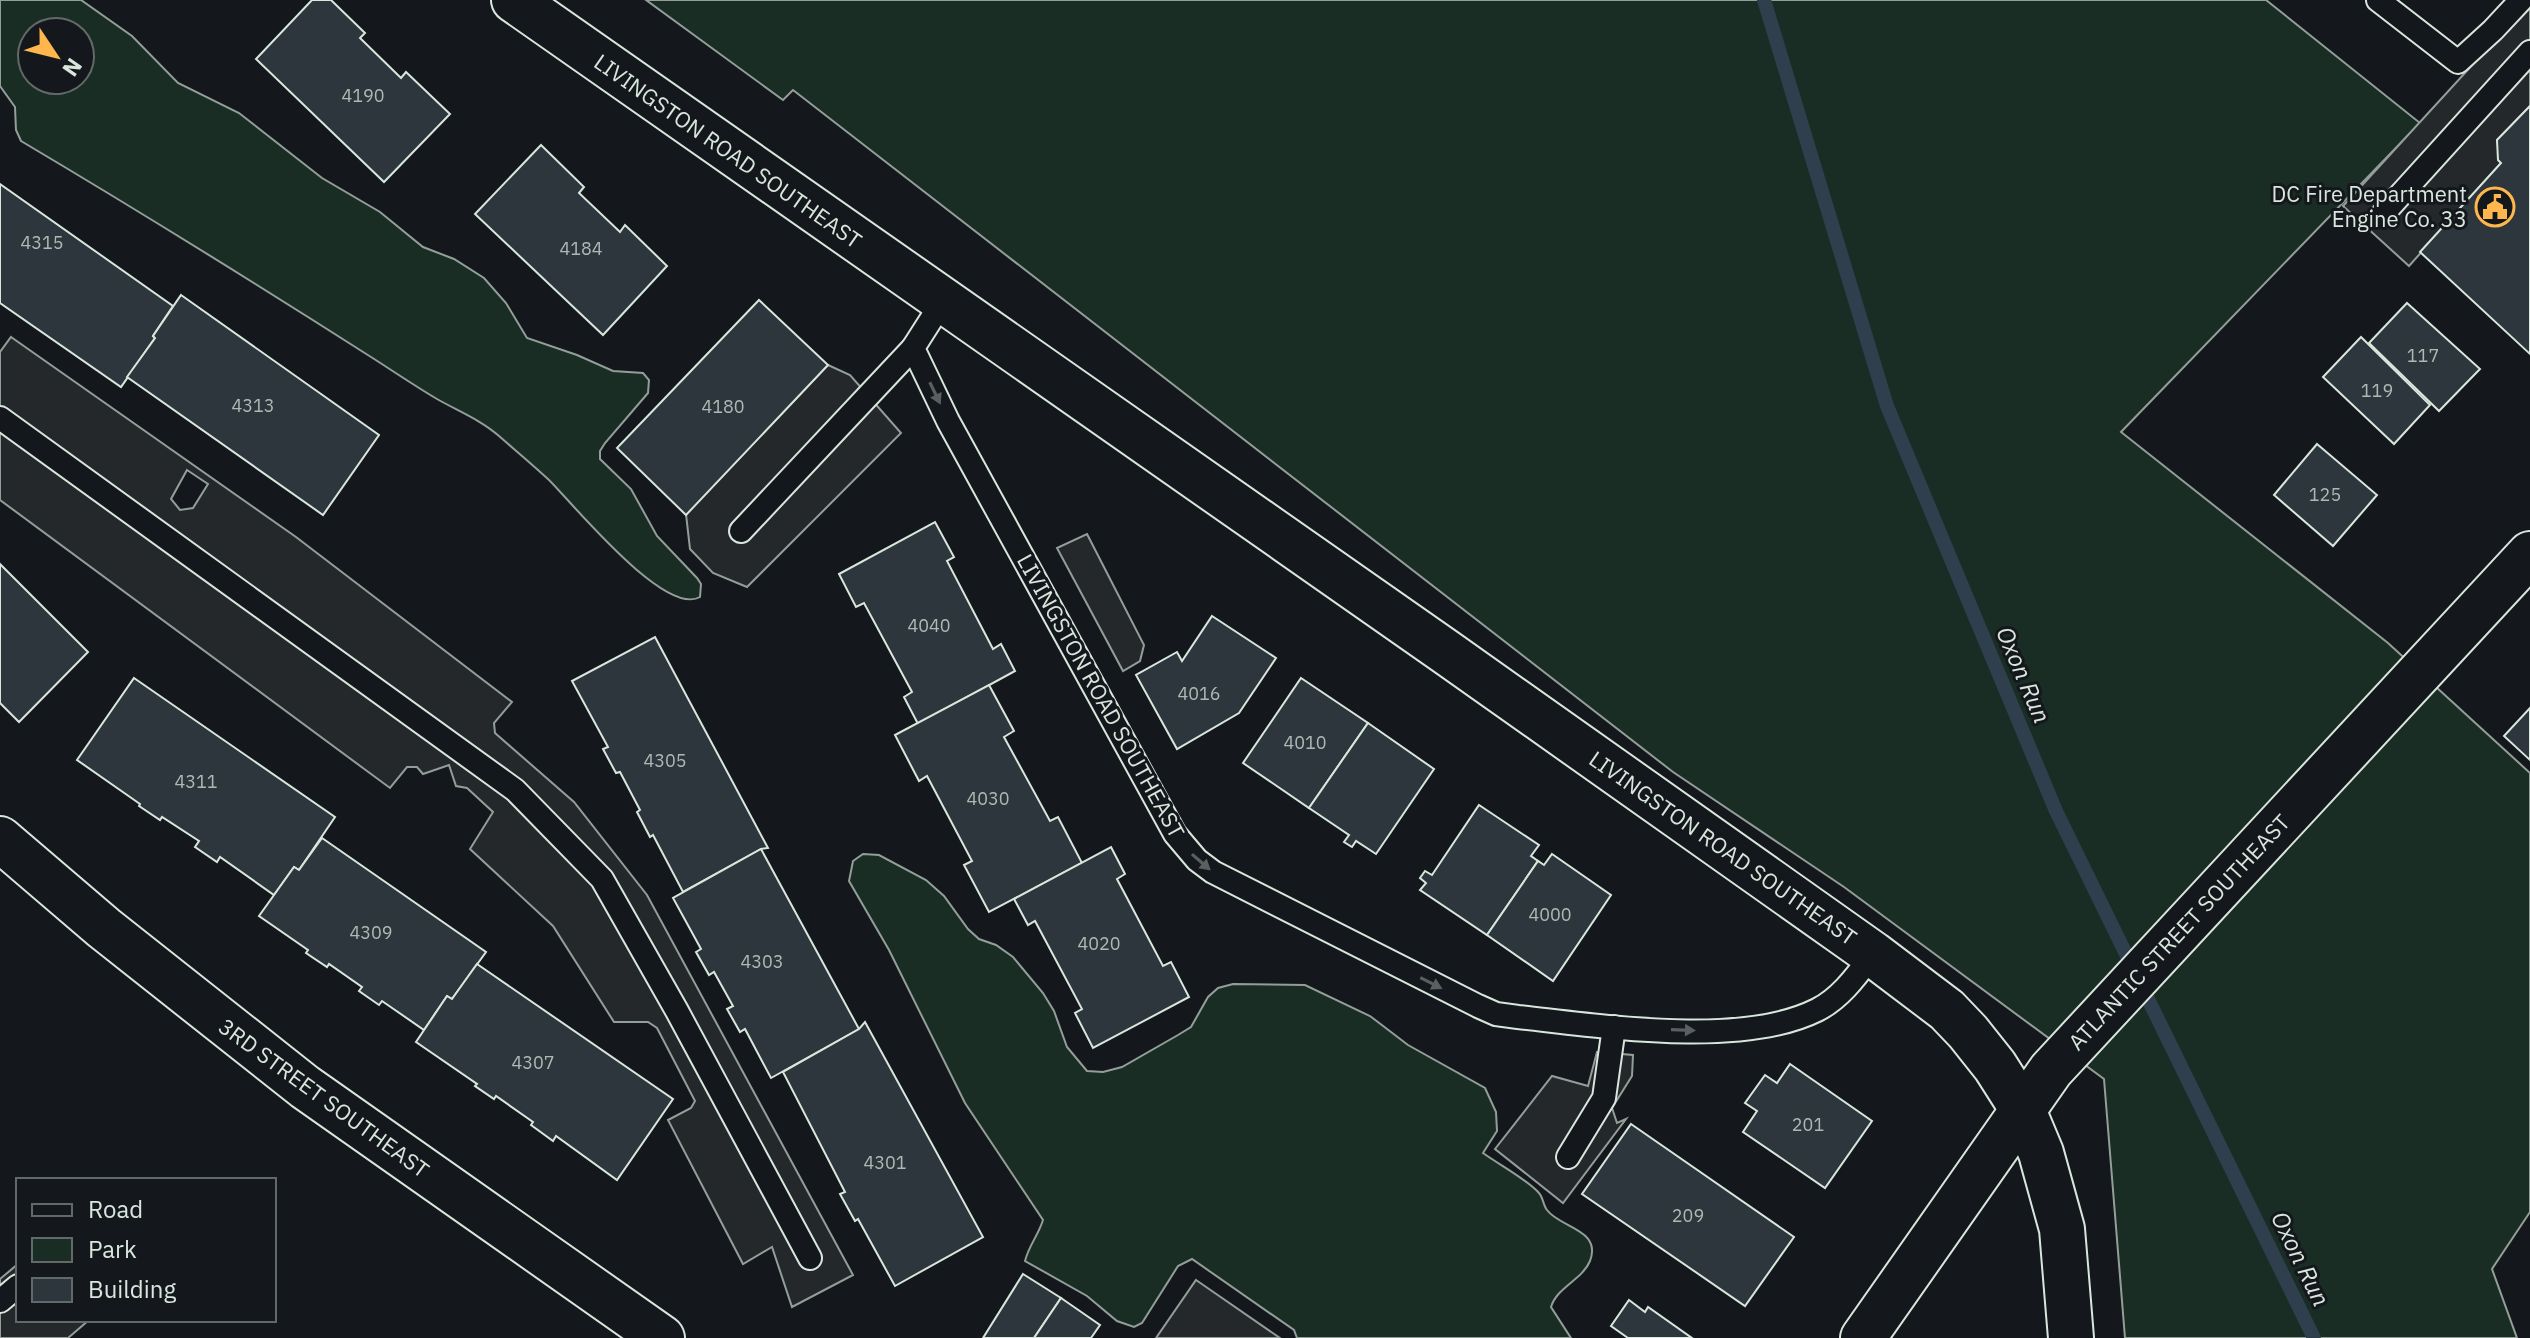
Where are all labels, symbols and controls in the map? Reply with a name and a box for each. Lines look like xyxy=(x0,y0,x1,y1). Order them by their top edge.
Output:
north arrow xyxy=(16,16,96,96)
street label: LIVINGSTON ROAD SOUTHEAST xyxy=(589,47,868,255)
text: N xyxy=(56,53,89,83)
house number: 4190 xyxy=(341,84,385,107)
place label: DC Fire Department Engine Co. 33 xyxy=(2272,179,2467,233)
public building icon: DC Fire Department Engine Co. 33 xyxy=(2474,186,2516,228)
house number: 4315 xyxy=(20,231,64,254)
house number: 4184 xyxy=(559,237,603,260)
house number: 117 xyxy=(2407,344,2439,367)
house number: 119 xyxy=(2361,379,2393,402)
one-way arrow xyxy=(928,382,942,405)
house number: 4313 xyxy=(231,394,275,417)
house number: 4180 xyxy=(701,395,745,418)
house number: 125 xyxy=(2309,483,2341,506)
street label: LIVINGSTON ROAD SOUTHEAST xyxy=(1011,549,1192,843)
house number: 4040 xyxy=(907,614,951,637)
water label: Oxon Run xyxy=(1989,621,2059,728)
house number: 4016 xyxy=(1177,682,1221,705)
house number: 4010 xyxy=(1283,731,1327,754)
street label: LIVINGSTON ROAD SOUTHEAST xyxy=(1584,744,1863,952)
house number: 4305 xyxy=(643,749,687,772)
house number: 4311 xyxy=(174,770,218,793)
house number: 4030 xyxy=(966,787,1010,810)
street label: ATLANTIC STREET SOUTHEAST xyxy=(2061,807,2296,1056)
one-way arrow xyxy=(1192,852,1211,870)
house number: 4000 xyxy=(1528,903,1572,926)
house number: 4309 xyxy=(349,921,393,944)
house number: 4020 xyxy=(1077,932,1121,955)
house number: 4303 xyxy=(740,950,784,973)
one-way arrow xyxy=(1419,976,1442,989)
street label: 3RD STREET SOUTHEAST xyxy=(213,1011,436,1184)
one-way arrow xyxy=(1671,1024,1696,1037)
house number: 4307 xyxy=(511,1051,555,1074)
house number: 201 xyxy=(1792,1113,1824,1136)
house number: 4301 xyxy=(863,1151,907,1174)
legend xyxy=(16,1178,276,1322)
text: Road xyxy=(88,1193,143,1225)
house number: 209 xyxy=(1672,1204,1704,1227)
water label: Oxon Run xyxy=(2264,1206,2338,1311)
text: Park xyxy=(88,1233,137,1265)
text: Building xyxy=(88,1273,176,1305)

